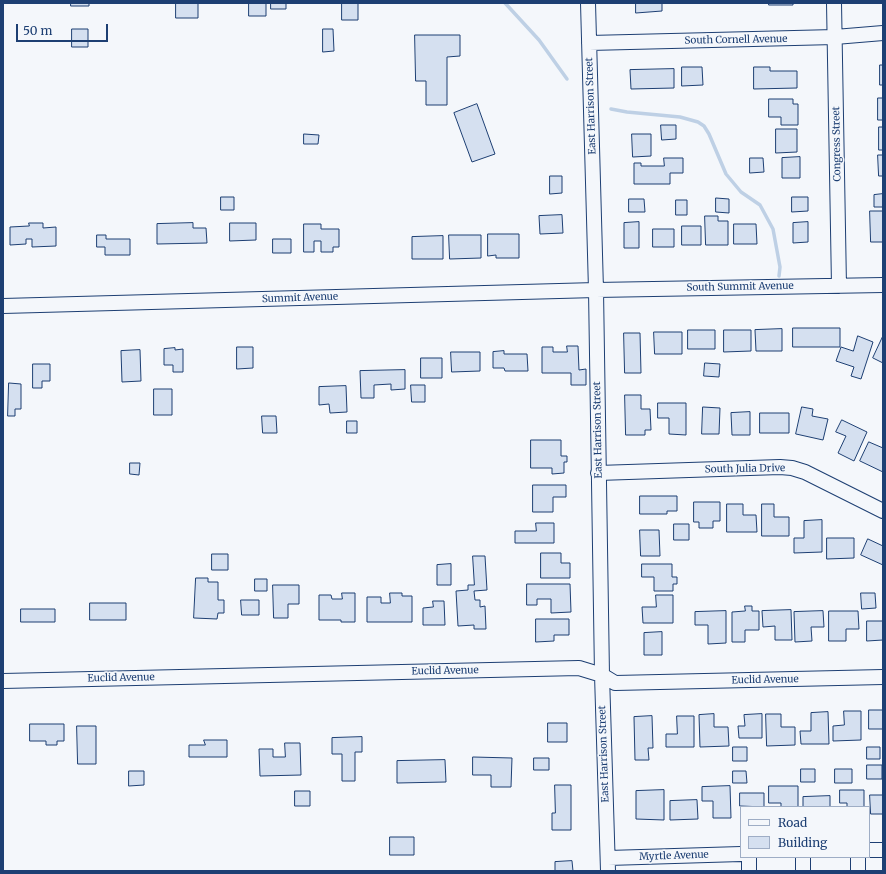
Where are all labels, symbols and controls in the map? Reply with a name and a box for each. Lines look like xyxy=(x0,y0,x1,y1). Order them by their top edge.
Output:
scale bar xyxy=(18,16,110,42)
text: 50 m xyxy=(23,23,52,38)
street label: South Cornell Avenue xyxy=(684,33,788,47)
street label: East Harrison Street xyxy=(583,57,599,155)
street label: Congress Street xyxy=(830,106,844,182)
street label: South Summit Avenue xyxy=(686,280,794,294)
street label: Summit Avenue xyxy=(262,291,338,305)
street label: East Harrison Street xyxy=(591,381,605,479)
street label: South Julia Drive xyxy=(705,462,785,476)
street label: Euclid Avenue xyxy=(411,664,479,678)
street label: Euclid Avenue xyxy=(87,671,155,685)
street label: Euclid Avenue xyxy=(731,673,799,687)
street label: East Harrison Street xyxy=(596,705,612,803)
legend xyxy=(740,806,870,858)
text: Road xyxy=(778,815,807,830)
text: Building xyxy=(778,835,827,850)
street label: Myrtle Avenue xyxy=(639,849,709,863)

